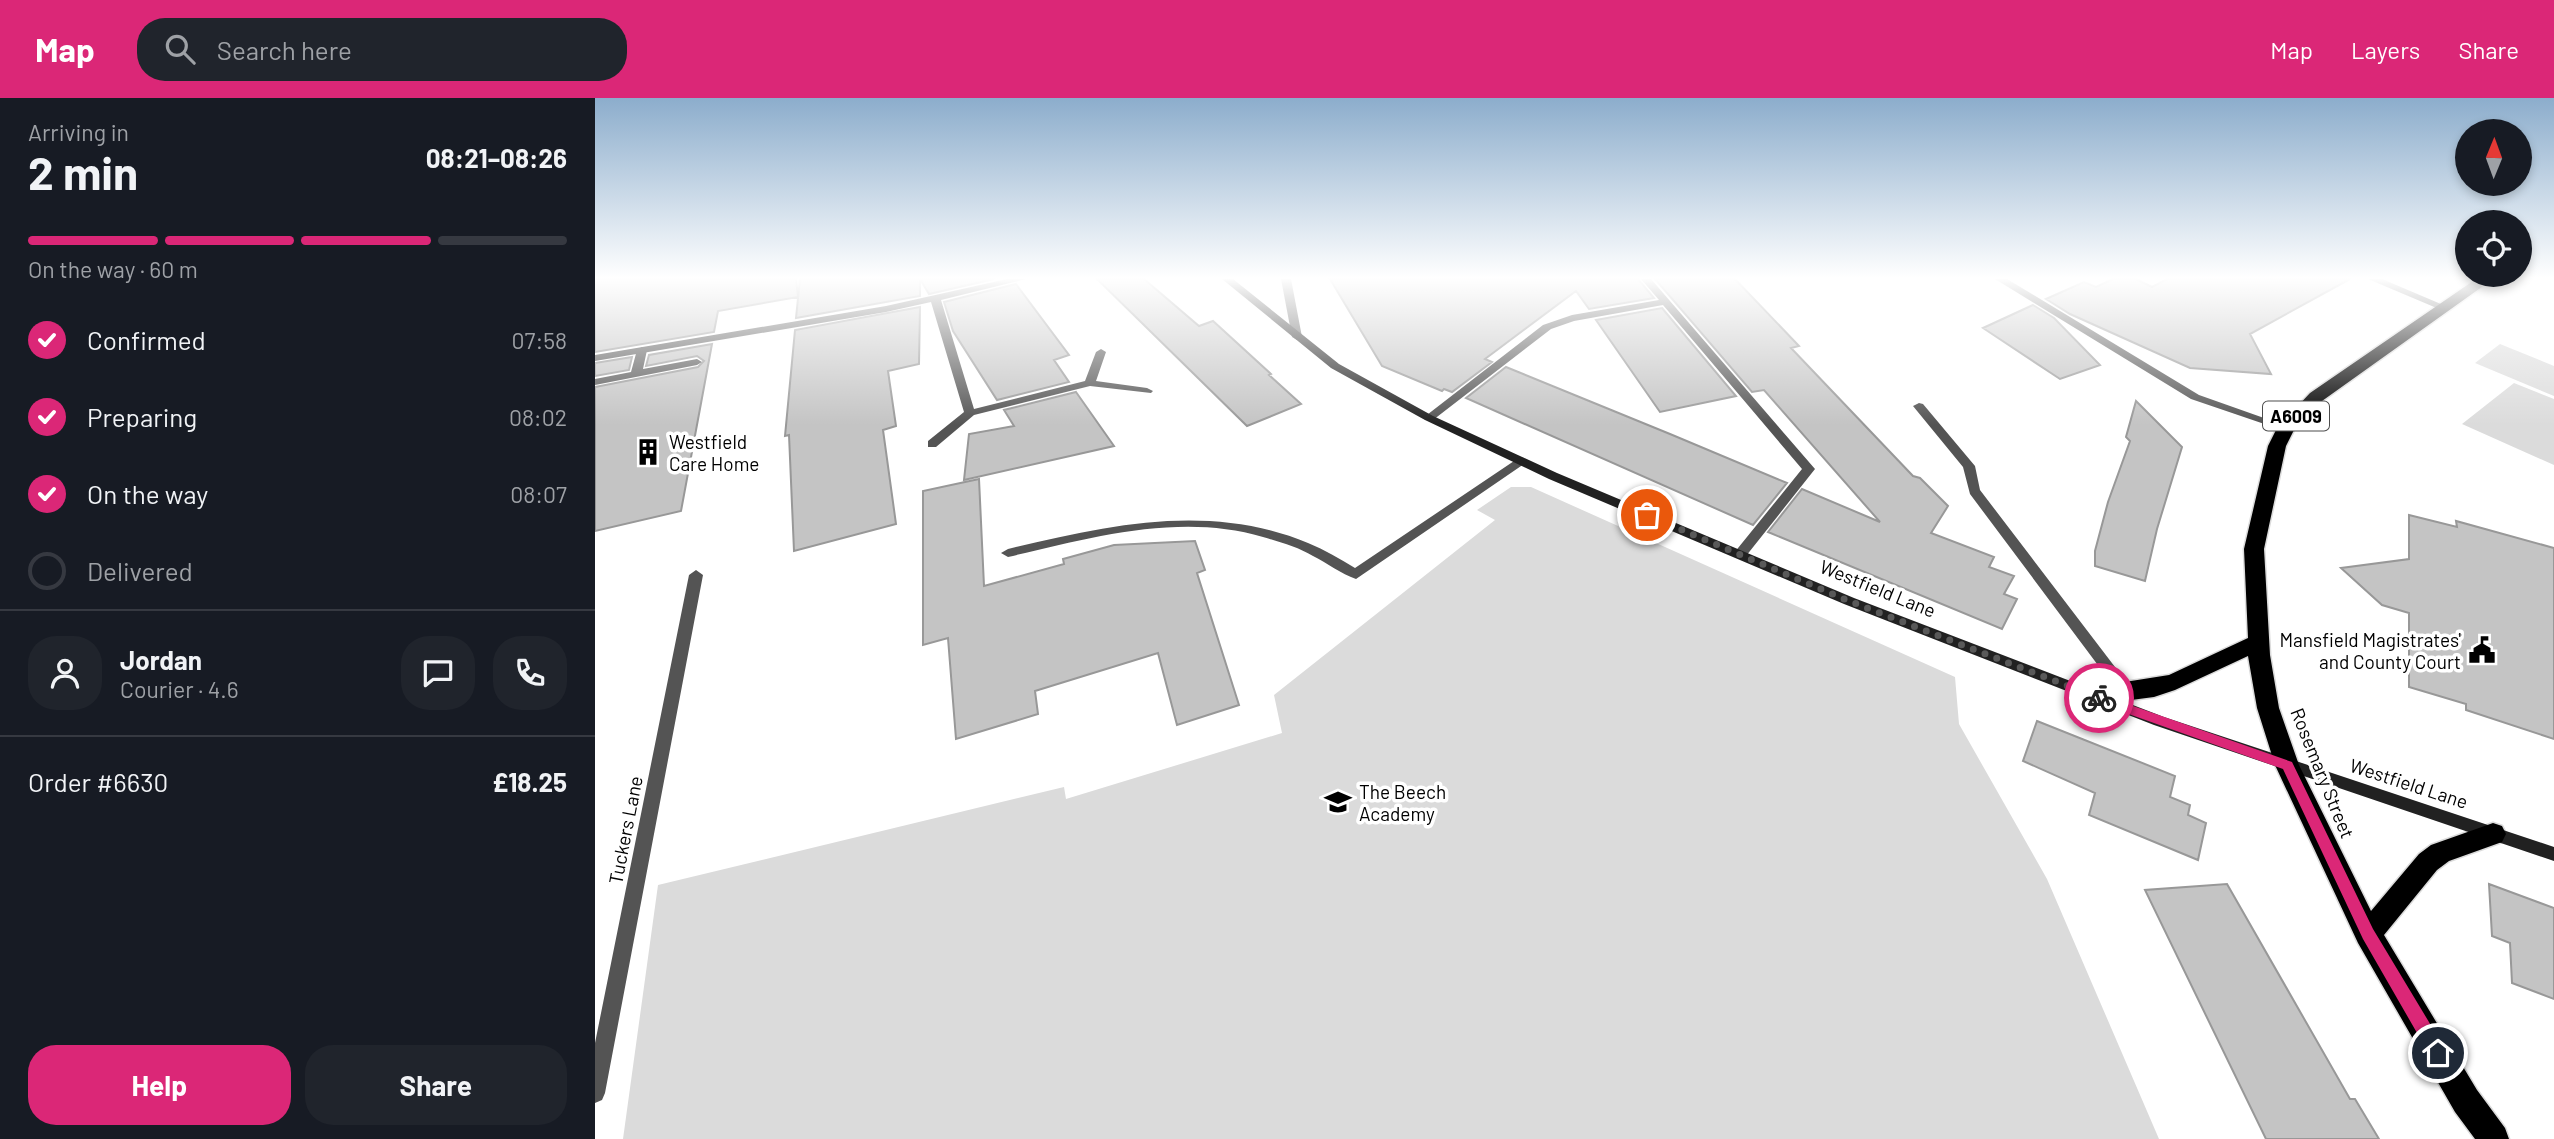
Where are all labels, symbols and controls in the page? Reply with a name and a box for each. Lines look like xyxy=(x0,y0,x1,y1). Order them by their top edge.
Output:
search box xyxy=(137,18,627,81)
text: Map xyxy=(35,29,95,69)
icon: search xyxy=(161,30,199,68)
text: Search here xyxy=(217,34,352,65)
text: Map xyxy=(2270,35,2313,64)
text: Layers xyxy=(2351,35,2420,64)
text: Share xyxy=(2458,35,2519,64)
text: Arriving in xyxy=(28,118,129,146)
north arrow xyxy=(2455,119,2532,196)
map controls xyxy=(2455,119,2532,287)
text: 08:21–08:26 xyxy=(426,142,567,173)
text: 2 min xyxy=(28,144,138,199)
button: locate xyxy=(2455,210,2532,287)
text: On the way · 60 m xyxy=(28,255,198,283)
icon: check xyxy=(28,321,66,359)
text: Confirmed xyxy=(87,324,206,355)
text: 07:58 xyxy=(512,326,567,354)
icon: check xyxy=(28,398,66,436)
text: Preparing xyxy=(87,401,197,432)
road number: A6009 xyxy=(2263,402,2329,430)
text: 08:02 xyxy=(509,403,567,431)
place label: Westfield Care Home xyxy=(669,430,759,475)
building icon: Westfield Care Home xyxy=(633,437,663,467)
icon: check xyxy=(28,475,66,513)
text: On the way xyxy=(87,478,208,509)
text: 08:07 xyxy=(510,480,567,508)
pin xyxy=(1617,485,1677,545)
icon: bag xyxy=(1628,496,1666,534)
street label: Westfield Lane xyxy=(1817,554,1939,622)
text: Delivered xyxy=(87,555,193,586)
place label: Mansfield Magistrates' and County Court xyxy=(2279,628,2461,673)
public building icon: Mansfield Magistrates' and County Court xyxy=(2467,635,2497,665)
button: person xyxy=(28,636,102,710)
button: chat xyxy=(401,636,475,710)
button: phone xyxy=(493,636,567,710)
text: Jordan xyxy=(120,644,202,675)
courier xyxy=(2064,663,2134,733)
text: Courier · 4.6 xyxy=(120,675,239,703)
icon: bike xyxy=(2080,679,2118,717)
street label: Rosemary Street xyxy=(2286,704,2360,842)
street label: Westfield Lane xyxy=(2347,753,2471,813)
text: Order #6630 xyxy=(28,766,168,797)
text: £18.25 xyxy=(492,766,567,797)
street label: Tuckers Lane xyxy=(603,774,647,886)
place label: The Beech Academy xyxy=(1359,780,1446,825)
school or university icon: The Beech Academy xyxy=(1323,787,1353,817)
pin xyxy=(2408,1023,2468,1083)
icon: home xyxy=(2419,1034,2457,1072)
button: Help xyxy=(28,1045,291,1125)
button: Share xyxy=(305,1045,567,1125)

